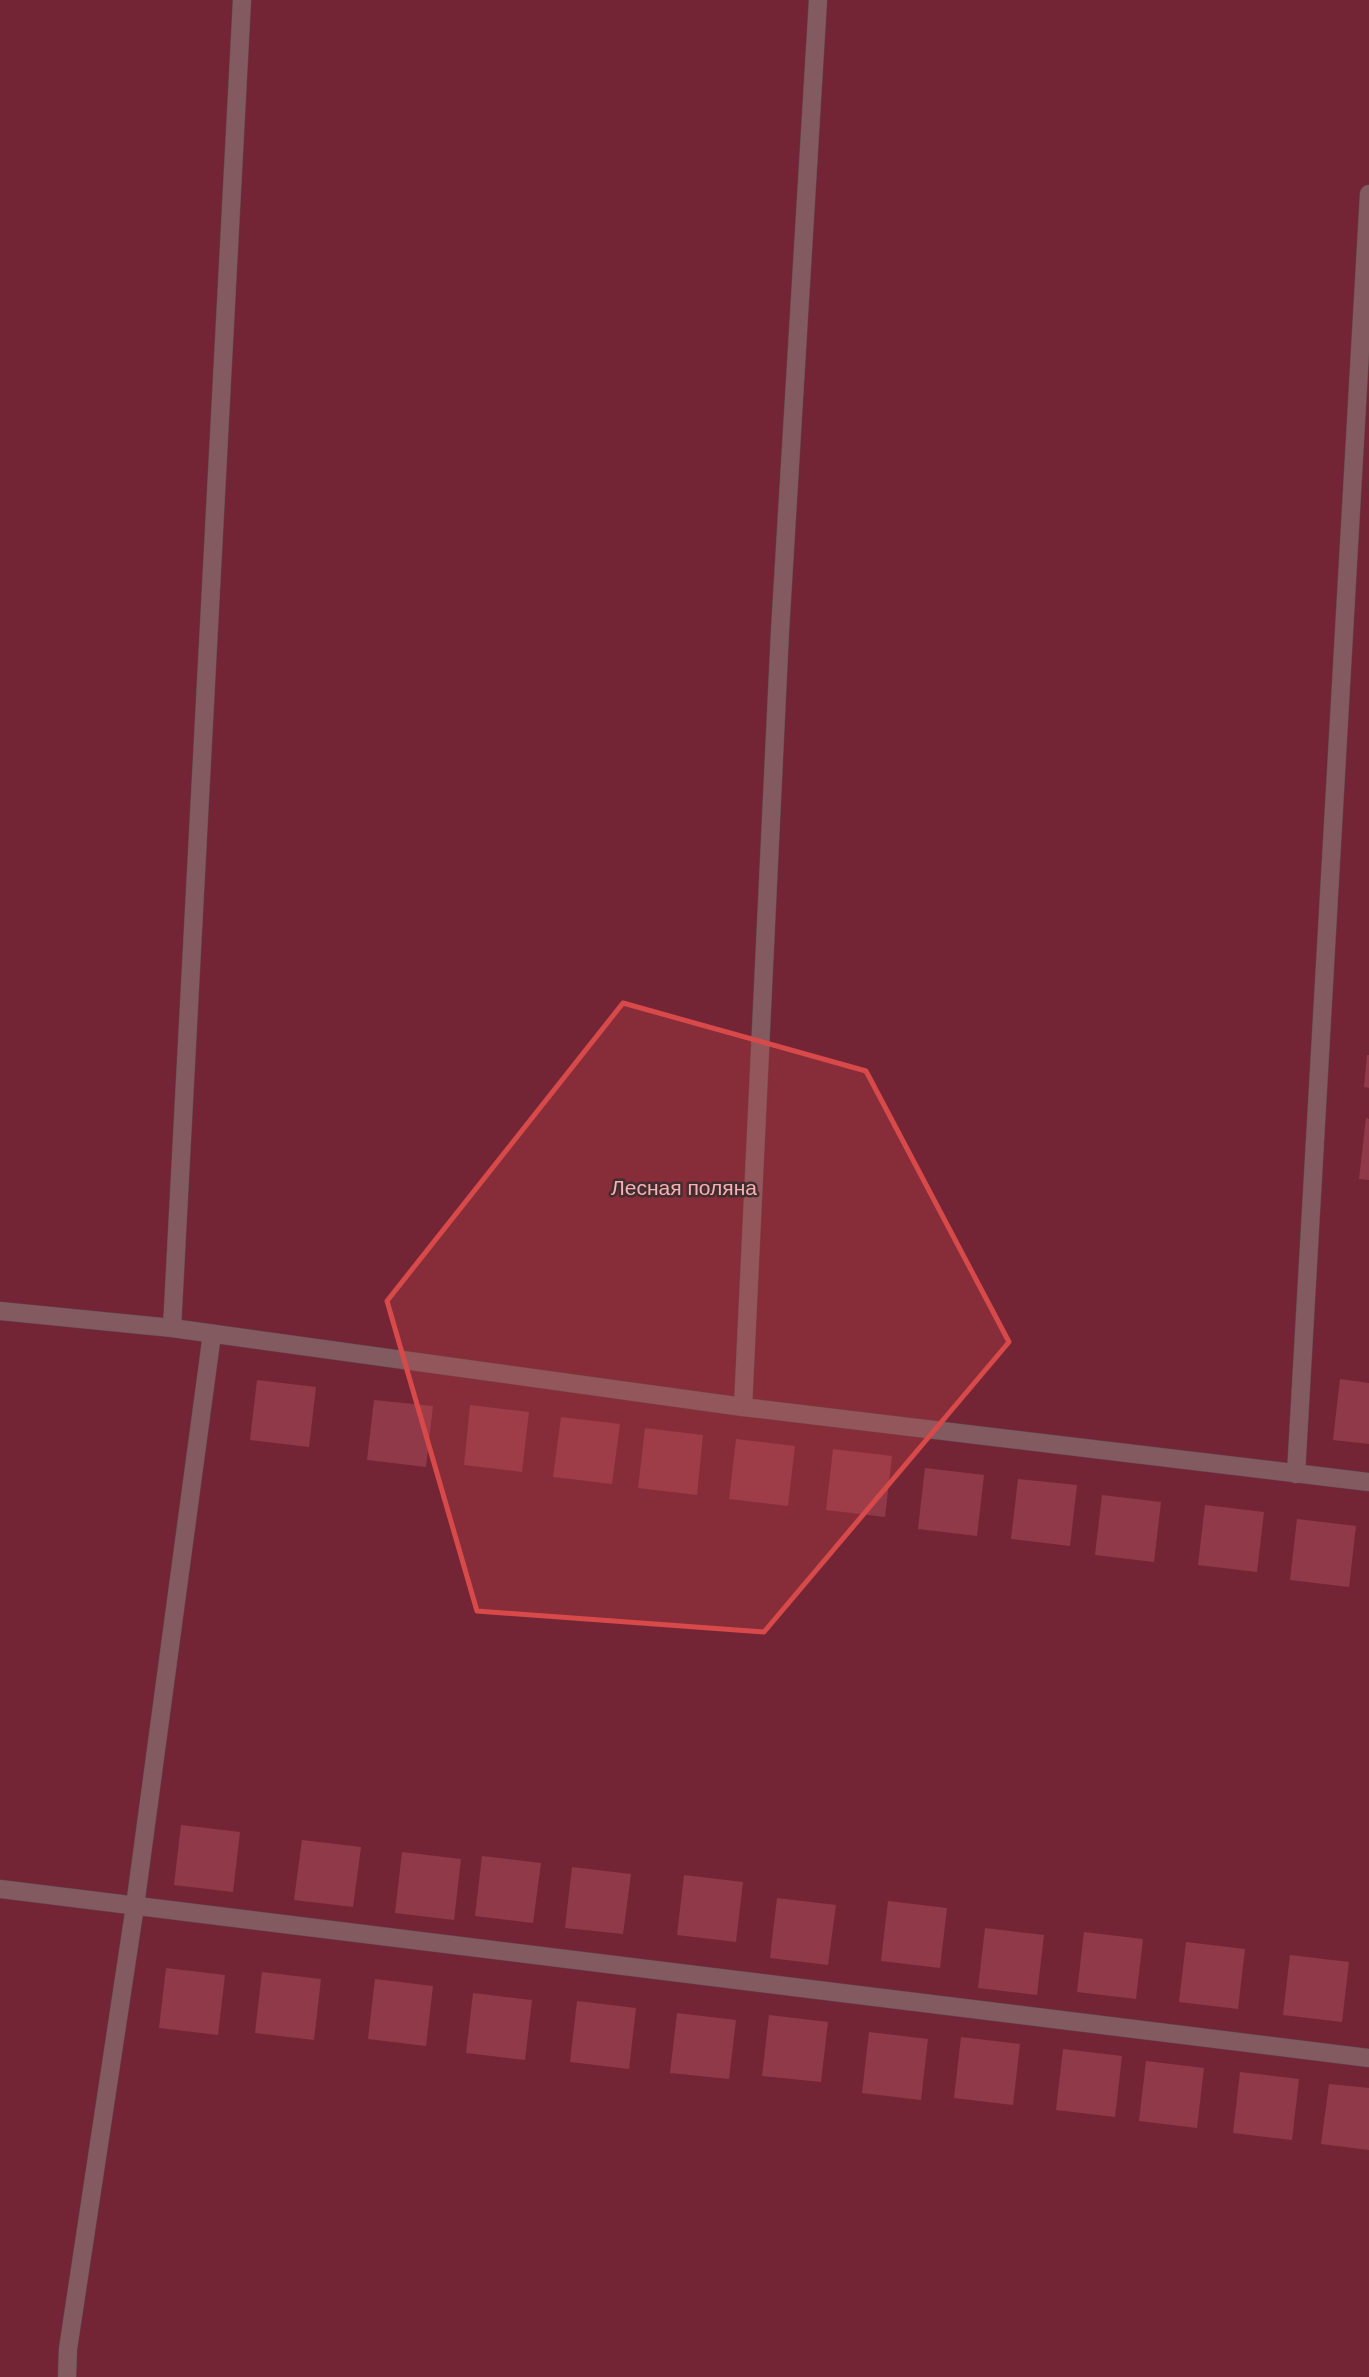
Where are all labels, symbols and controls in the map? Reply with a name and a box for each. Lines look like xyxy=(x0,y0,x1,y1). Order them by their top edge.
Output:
park label: Лесная поляна xyxy=(611,1176,757,1199)

